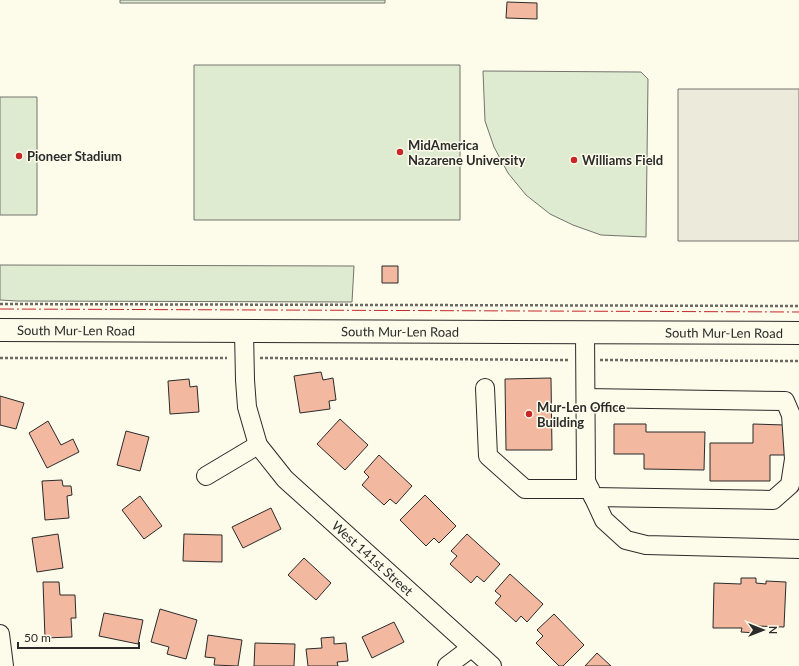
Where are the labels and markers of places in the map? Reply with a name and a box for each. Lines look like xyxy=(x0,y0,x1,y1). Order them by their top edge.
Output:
place label: MidAmerica Nazarene University xyxy=(408,137,525,168)
marker: MidAmerica Nazarene University xyxy=(395,147,405,157)
place label: Pioneer Stadium xyxy=(27,148,122,164)
marker: Pioneer Stadium xyxy=(14,151,24,161)
place label: Williams Field xyxy=(582,152,663,168)
marker: Williams Field xyxy=(569,155,579,165)
place label: Mur-Len Office Building xyxy=(537,399,626,430)
marker: Mur-Len Office Building xyxy=(524,409,534,419)

